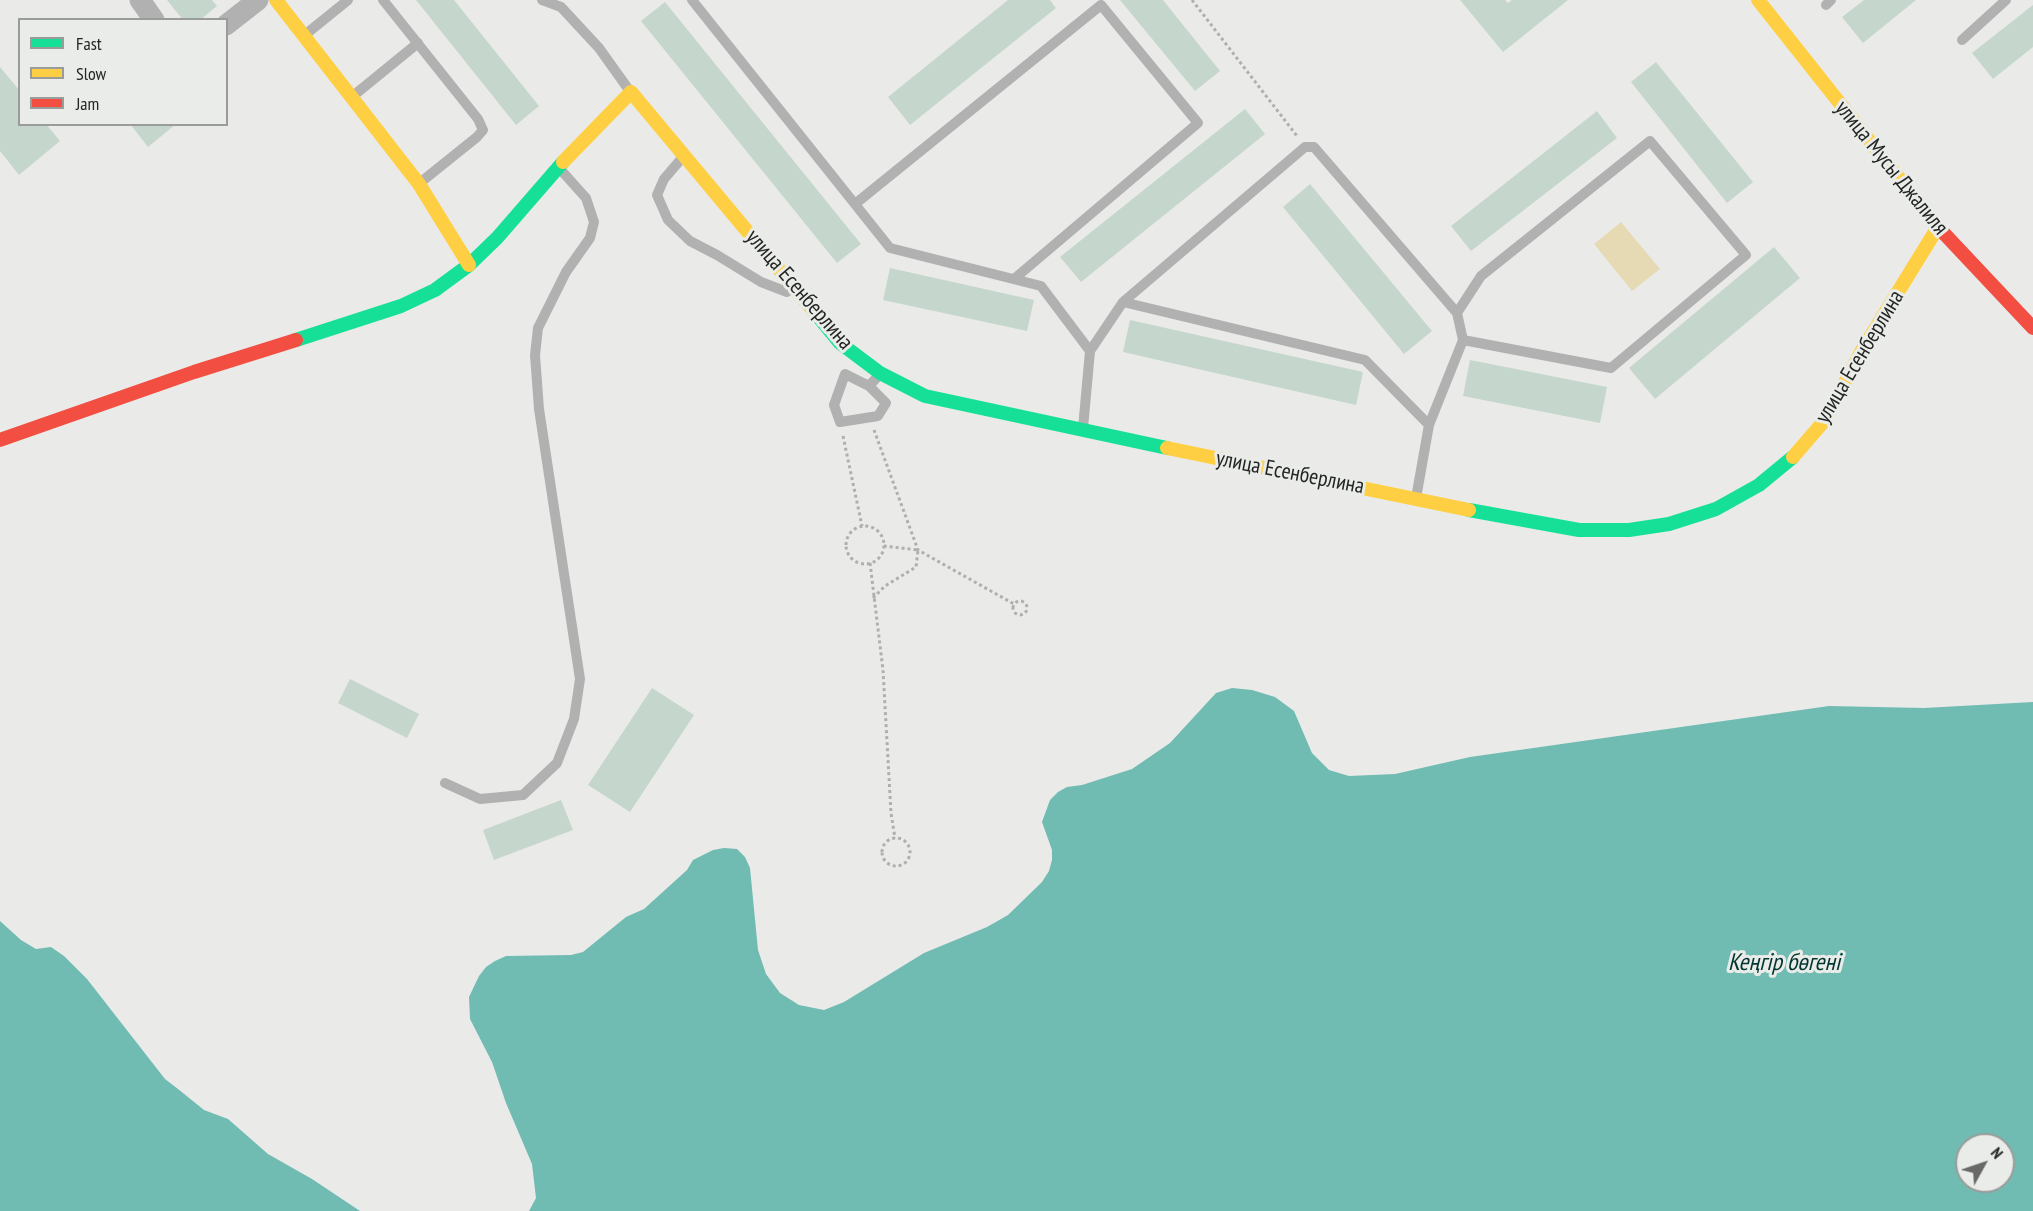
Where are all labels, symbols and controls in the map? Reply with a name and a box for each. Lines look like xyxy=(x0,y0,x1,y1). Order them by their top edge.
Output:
legend xyxy=(18,18,228,126)
text: Fast xyxy=(76,32,102,55)
text: Slow xyxy=(76,62,106,85)
text: Jam xyxy=(76,92,99,115)
street label: улица Мусы Джалиля xyxy=(1829,96,1953,240)
street label: улица Есенберлина xyxy=(740,225,858,355)
street label: улица Есенберлина xyxy=(1810,286,1910,428)
street label: улица Есенберлина xyxy=(1214,446,1366,500)
water label: Кеңгір бөгені xyxy=(1728,949,1840,977)
north arrow xyxy=(1955,1133,2015,1193)
text: N xyxy=(1987,1143,2008,1162)

